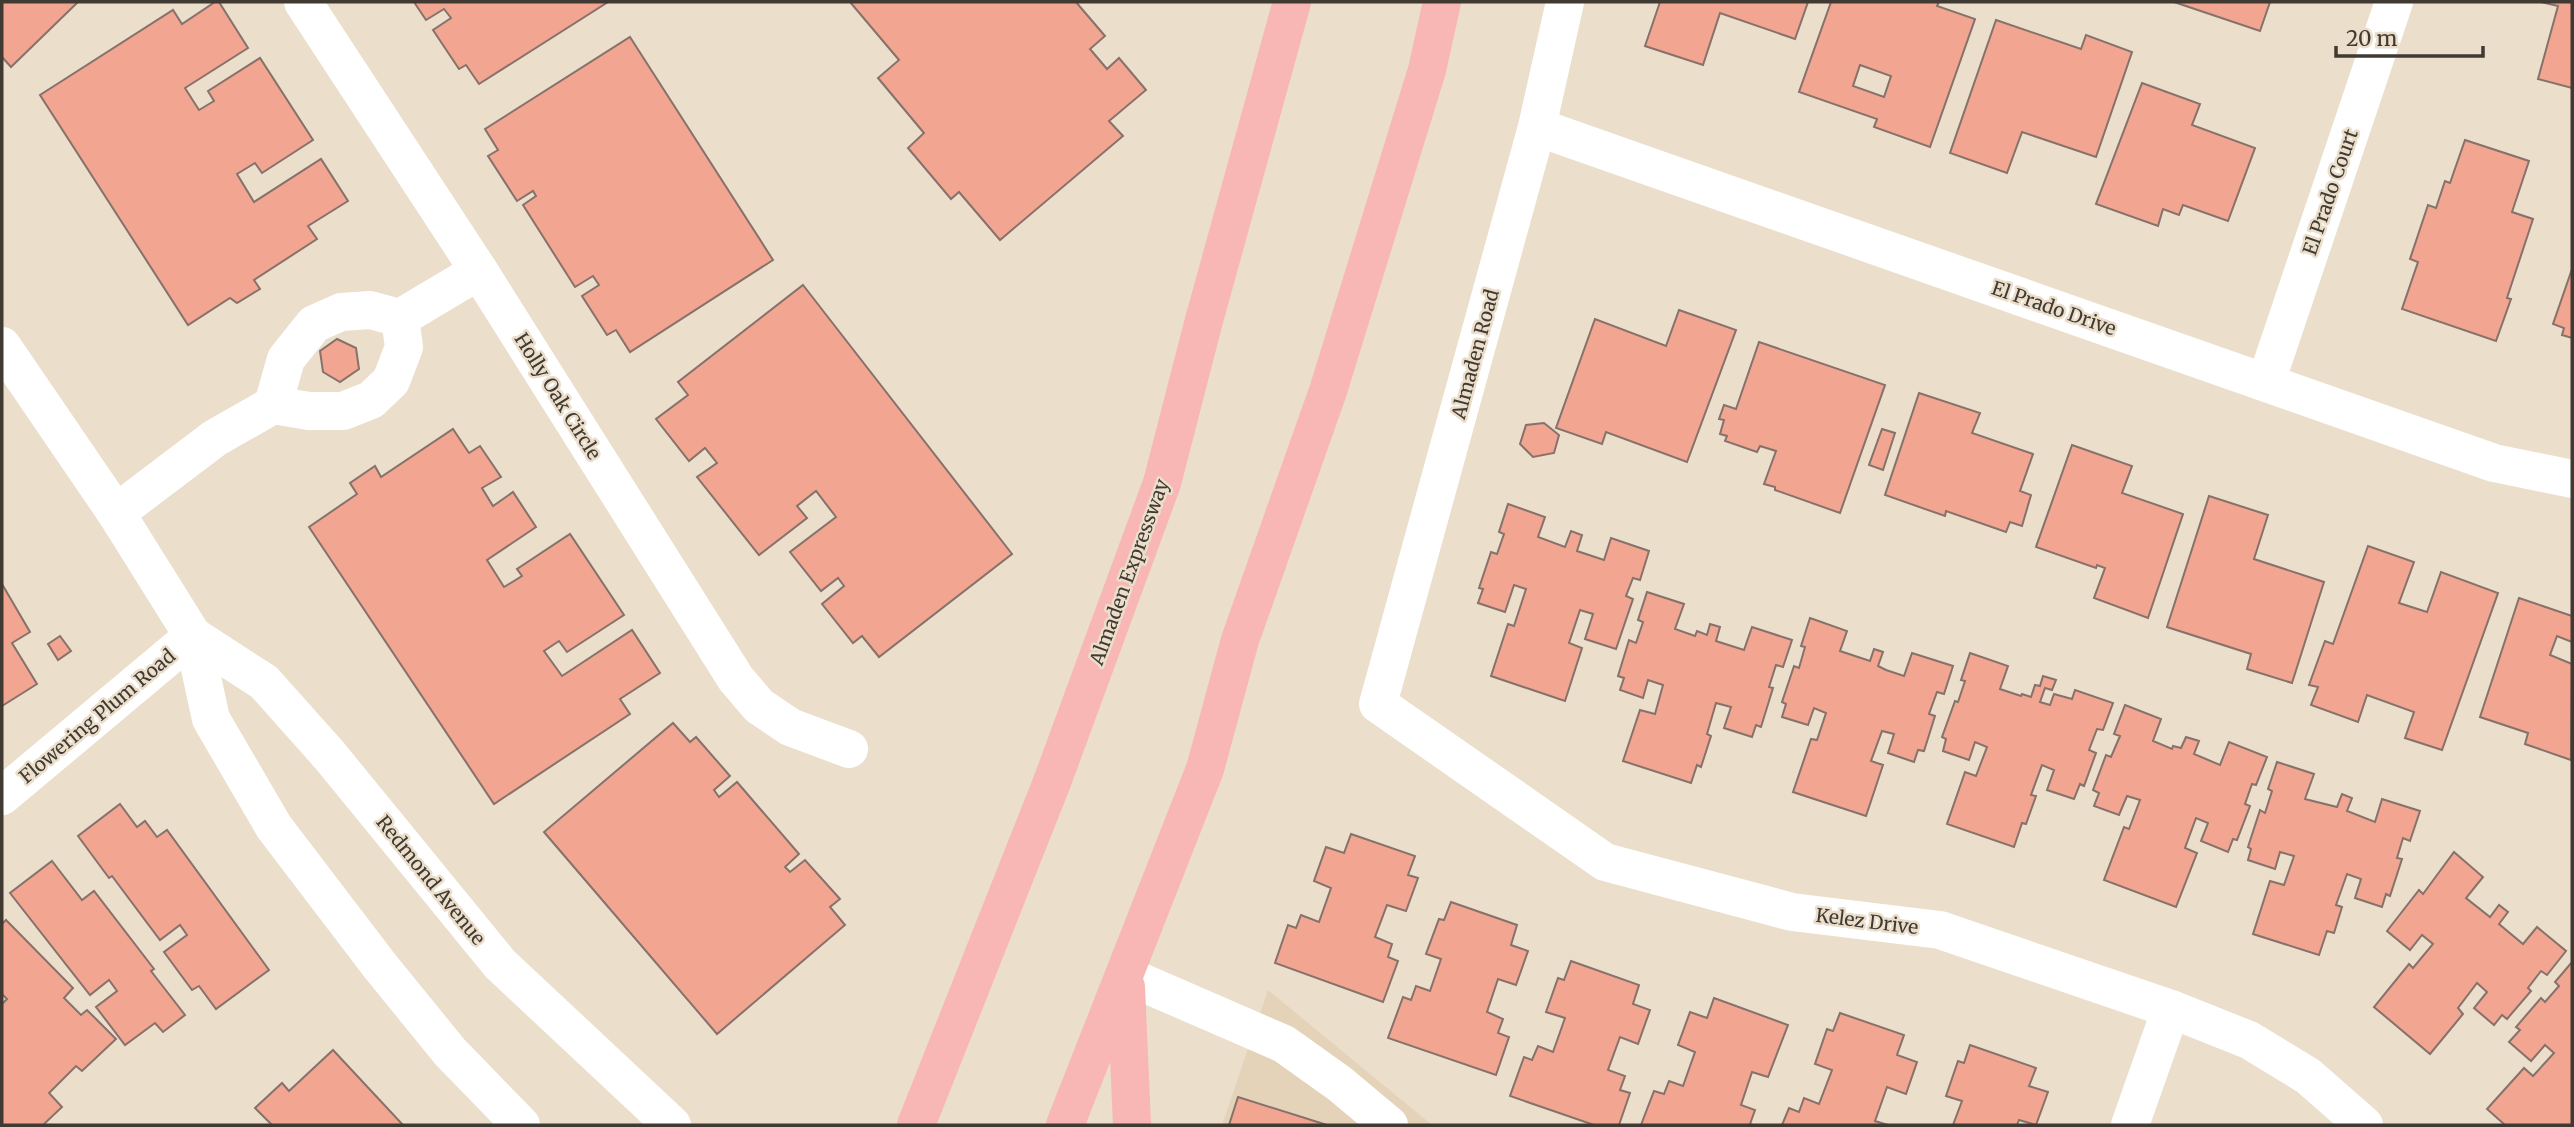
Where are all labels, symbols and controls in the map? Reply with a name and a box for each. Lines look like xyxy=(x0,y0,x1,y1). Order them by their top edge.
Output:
scale bar xyxy=(2336,14,2483,58)
text: 20 m xyxy=(2346,25,2398,52)
street label: El Prado Court xyxy=(2297,125,2363,258)
street label: El Prado Drive xyxy=(1989,276,2119,341)
street label: Almaden Road xyxy=(1446,286,1504,423)
street label: Holly Oak Circle xyxy=(509,328,607,464)
street label: Almaden Expressway xyxy=(1084,476,1174,669)
street label: Flowering Plum Road xyxy=(14,644,180,788)
street label: Redmond Avenue xyxy=(371,810,491,950)
street label: Kelez Drive xyxy=(1814,903,1920,939)

